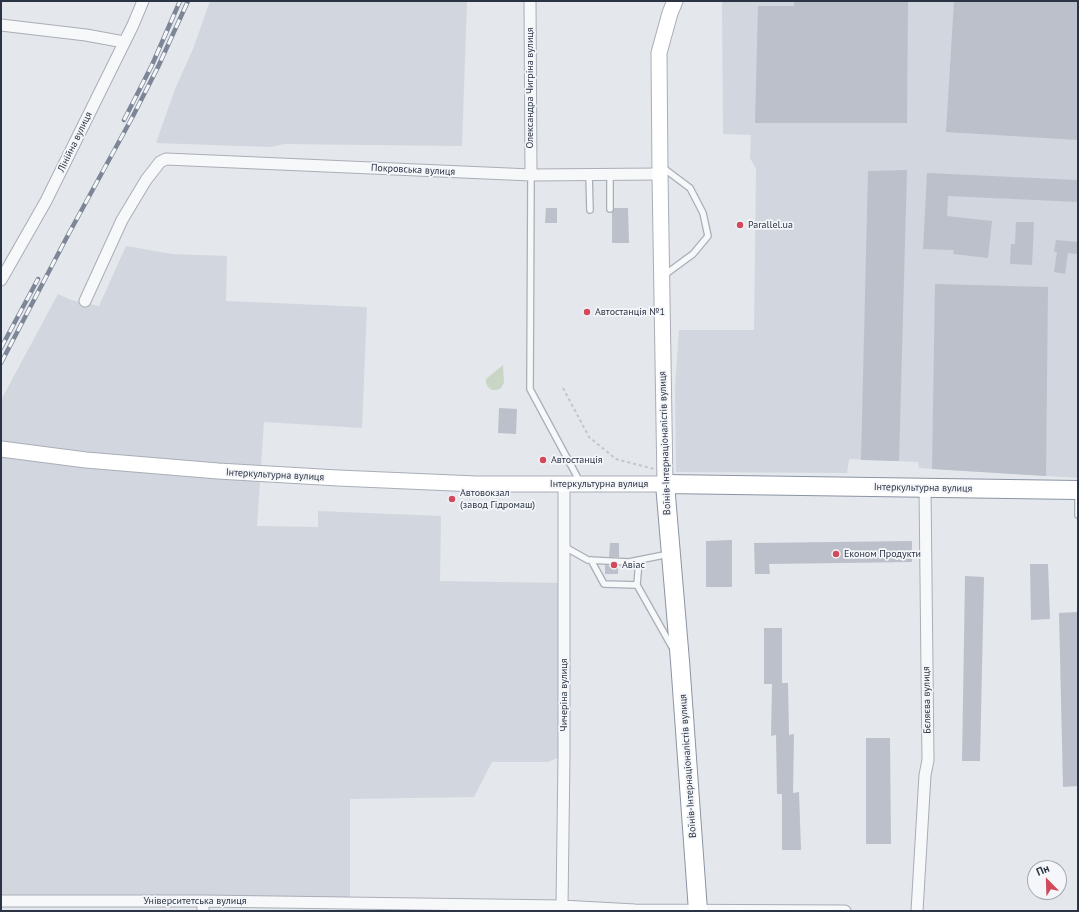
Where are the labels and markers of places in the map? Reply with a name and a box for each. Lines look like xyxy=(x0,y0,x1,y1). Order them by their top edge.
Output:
place label: Parallel.ua xyxy=(748,219,793,231)
marker: Parallel.ua xyxy=(735,220,745,230)
place label: Автостанція №1 xyxy=(595,306,665,318)
marker: Автостанція №1 xyxy=(582,307,592,317)
place label: Автостанція xyxy=(551,454,603,466)
marker: Автостанція xyxy=(538,455,548,465)
place label: Автовокзал (завод Гідромаш) xyxy=(460,487,535,510)
marker: Автовокзал (завод Гідромаш) xyxy=(447,494,457,504)
place label: Економ Продукти xyxy=(844,548,921,560)
marker: Економ Продукти xyxy=(831,549,841,559)
place label: Авіас xyxy=(622,559,645,571)
marker: Авіас xyxy=(609,560,619,570)

